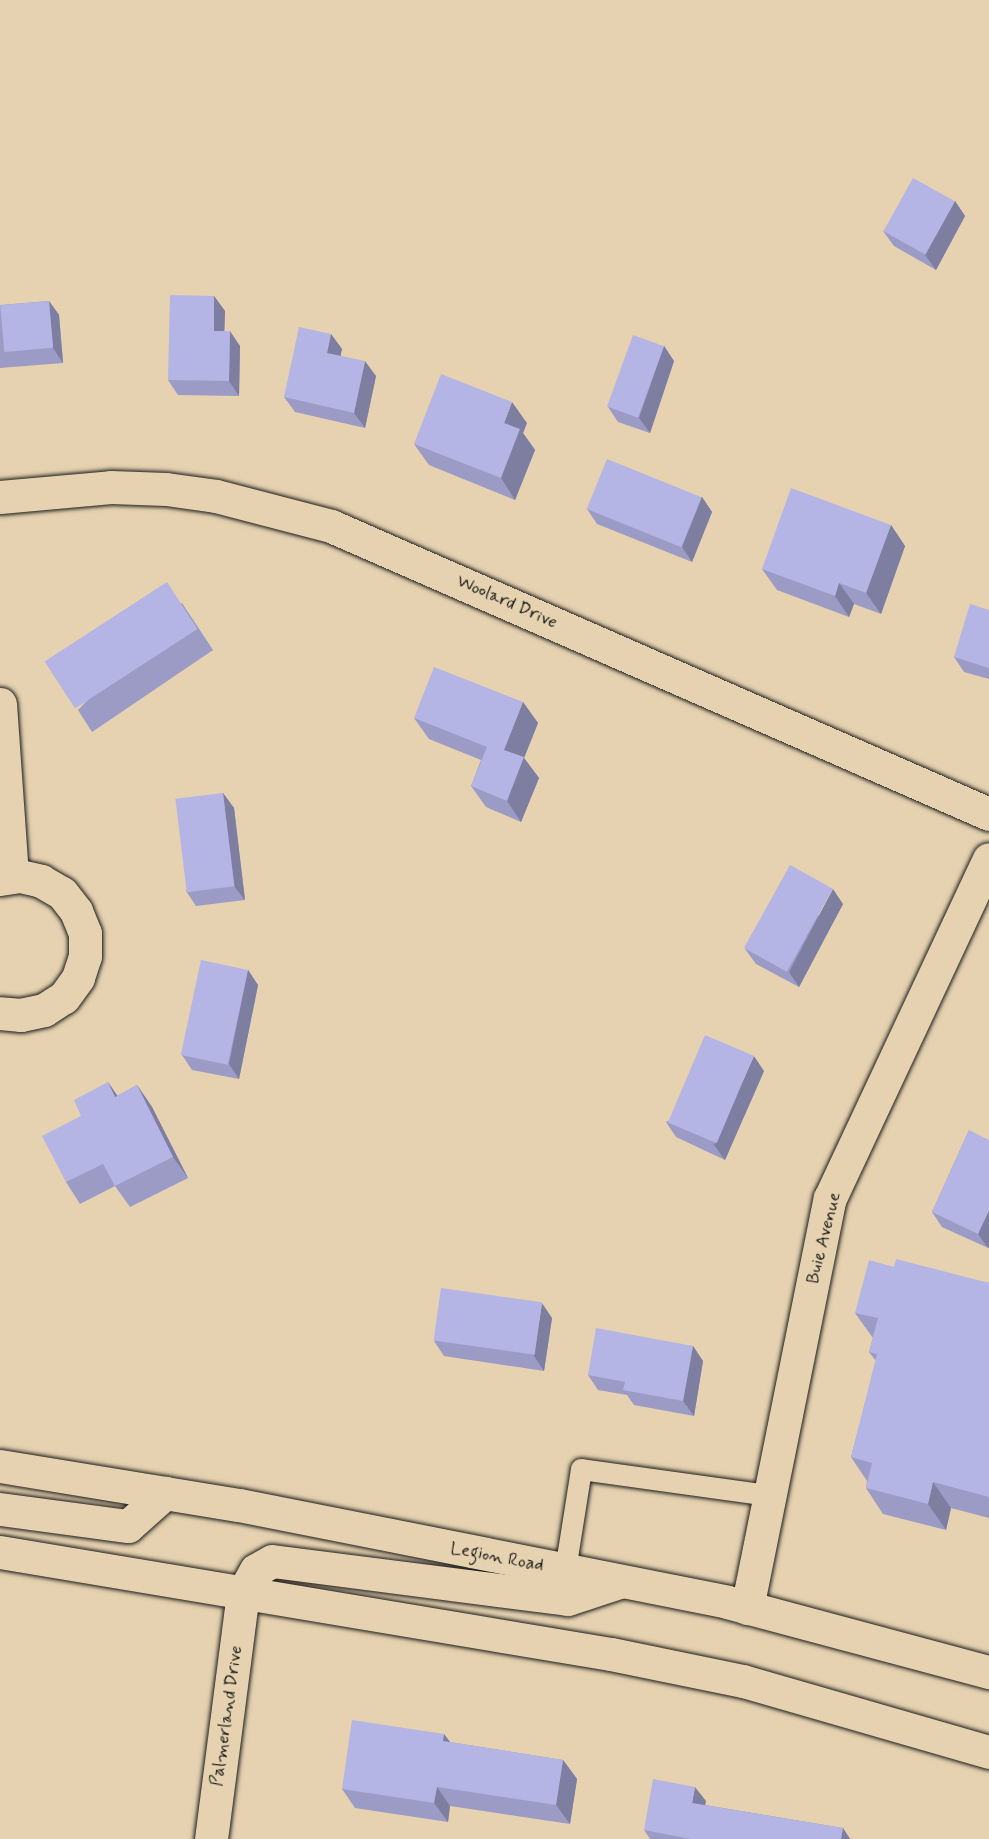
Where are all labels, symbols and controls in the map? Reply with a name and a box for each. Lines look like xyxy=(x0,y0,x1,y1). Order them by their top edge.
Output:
street label: Woolard Drive xyxy=(454,570,560,634)
street label: Buie Avenue xyxy=(802,1190,846,1286)
street label: Legion Road xyxy=(449,1537,545,1577)
street label: Palmerland Drive xyxy=(206,1645,248,1787)

